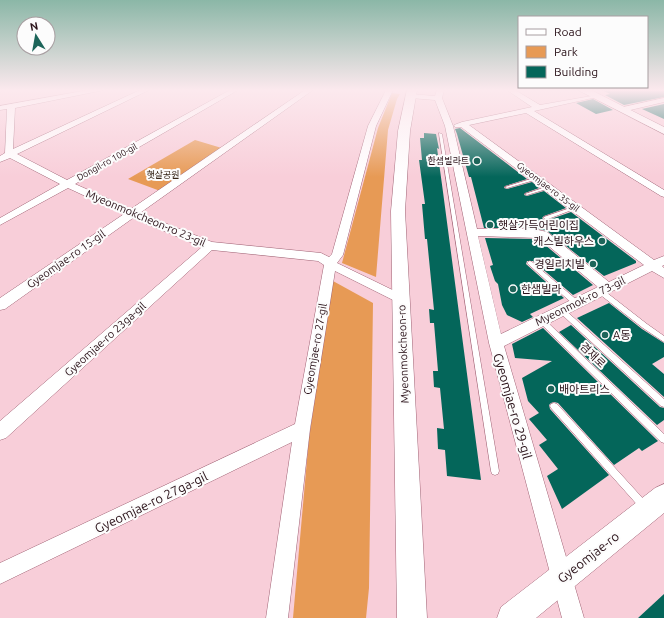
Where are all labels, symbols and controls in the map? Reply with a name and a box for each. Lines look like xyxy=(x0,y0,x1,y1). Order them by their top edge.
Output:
north arrow xyxy=(16,16,56,56)
legend xyxy=(518,16,648,88)
text: N xyxy=(29,20,39,33)
text: Road xyxy=(554,25,582,38)
text: Park xyxy=(554,45,578,58)
text: Building xyxy=(554,65,598,78)
street label: Dongil-ro 100-gil xyxy=(75,141,139,183)
place label: 한샘빌라트 xyxy=(428,156,469,166)
marker: 한샘빌라트 xyxy=(472,156,482,166)
street label: Gyeomjae-ro 35-gil xyxy=(515,160,582,214)
park label: 햇살공원 xyxy=(146,170,180,180)
street label: Myeonmokcheon-ro 23-gil xyxy=(84,187,208,249)
place label: 햇살가득어린이집 xyxy=(498,219,579,231)
marker: 햇살가득어린이집 xyxy=(485,220,495,230)
street label: Gyeomjae-ro 15-gil xyxy=(25,227,107,290)
place label: 캐스빌하우스 xyxy=(533,235,594,247)
marker: 캐스빌하우스 xyxy=(597,236,607,246)
place label: 경일리치빌 xyxy=(534,258,585,270)
marker: 경일리치빌 xyxy=(588,259,598,269)
street label: Myeonmok-ro 73-gil xyxy=(533,274,627,328)
place label: 한샘빌라 xyxy=(521,283,561,295)
marker: 한샘빌라 xyxy=(508,284,518,294)
street label: Gyeomjae-ro 23ga-gil xyxy=(62,299,148,378)
street label: Gyeomjae-ro 27-gil xyxy=(301,302,329,396)
street label: Myeonmokcheon-ro xyxy=(395,304,411,404)
place label: A동 xyxy=(613,329,630,341)
marker: A동 xyxy=(600,330,610,340)
street label: 겸재로 xyxy=(578,340,608,370)
street label: Gyeomjae-ro 29-gil xyxy=(491,351,535,461)
place label: 배아트리스 xyxy=(559,383,610,395)
marker: 배아트리스 xyxy=(546,384,556,394)
street label: Gyeomjae-ro 27ga-gil xyxy=(92,468,210,535)
street label: Gyeomjae-ro xyxy=(555,529,621,585)

